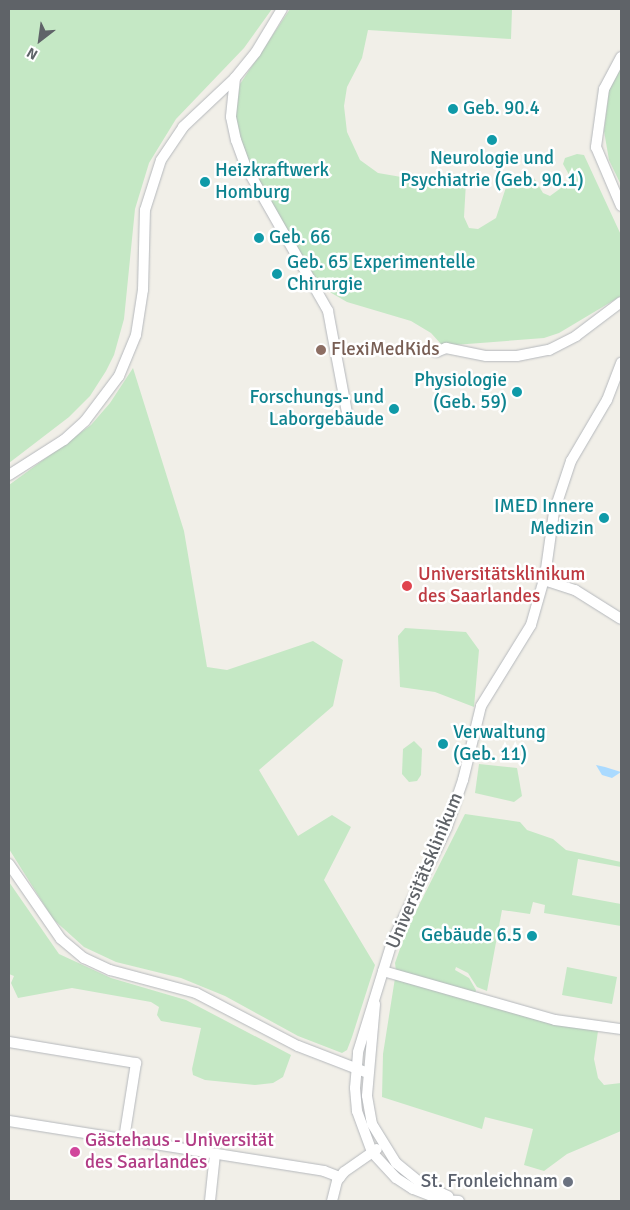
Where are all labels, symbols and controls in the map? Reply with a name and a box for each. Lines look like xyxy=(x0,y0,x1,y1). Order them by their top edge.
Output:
north arrow xyxy=(15,15,65,65)
text: N xyxy=(24,44,41,63)
place label: Geb. 90.4 xyxy=(463,98,540,120)
marker: Geb. 90.4 xyxy=(447,103,459,115)
marker: Neurologie und Psychiatrie (Geb. 90.1) xyxy=(486,134,498,146)
place label: Neurologie und Psychiatrie (Geb. 90.1) xyxy=(400,148,584,192)
place label: Heizkraftwerk Homburg xyxy=(215,160,329,204)
marker: Heizkraftwerk Homburg xyxy=(199,176,211,188)
place label: Geb. 66 xyxy=(269,227,330,249)
marker: Geb. 66 xyxy=(253,232,265,244)
place label: Geb. 65 Experimentelle Chirurgie xyxy=(287,252,475,296)
marker: Geb. 65 Experimentelle Chirurgie xyxy=(271,268,283,280)
place label: FlexiMedKids xyxy=(331,339,440,361)
marker: FlexiMedKids xyxy=(315,344,327,356)
place label: Physiologie (Geb. 59) xyxy=(414,370,507,414)
marker: Physiologie (Geb. 59) xyxy=(511,386,523,398)
place label: Forschungs- und Laborgebäude xyxy=(249,387,384,431)
marker: Forschungs- und Laborgebäude xyxy=(388,403,400,415)
place label: IMED Innere Medizin xyxy=(494,496,594,540)
marker: IMED Innere Medizin xyxy=(598,512,610,524)
place label: Universitätsklinikum des Saarlandes xyxy=(418,564,586,608)
marker: Universitätsklinikum des Saarlandes xyxy=(400,579,414,593)
place label: Verwaltung (Geb. 11) xyxy=(453,722,546,766)
marker: Verwaltung (Geb. 11) xyxy=(437,738,449,750)
street label: Universitätsklinikum xyxy=(382,789,468,953)
place label: Gebäude 6.5 xyxy=(421,925,522,947)
marker: Gebäude 6.5 xyxy=(526,930,538,942)
place label: Gästehaus - Universität des Saarlandes xyxy=(85,1130,274,1174)
marker: Gästehaus - Universität des Saarlandes xyxy=(69,1146,81,1158)
place label: St. Fronleichnam xyxy=(421,1171,558,1193)
marker: St. Fronleichnam xyxy=(562,1176,574,1188)

